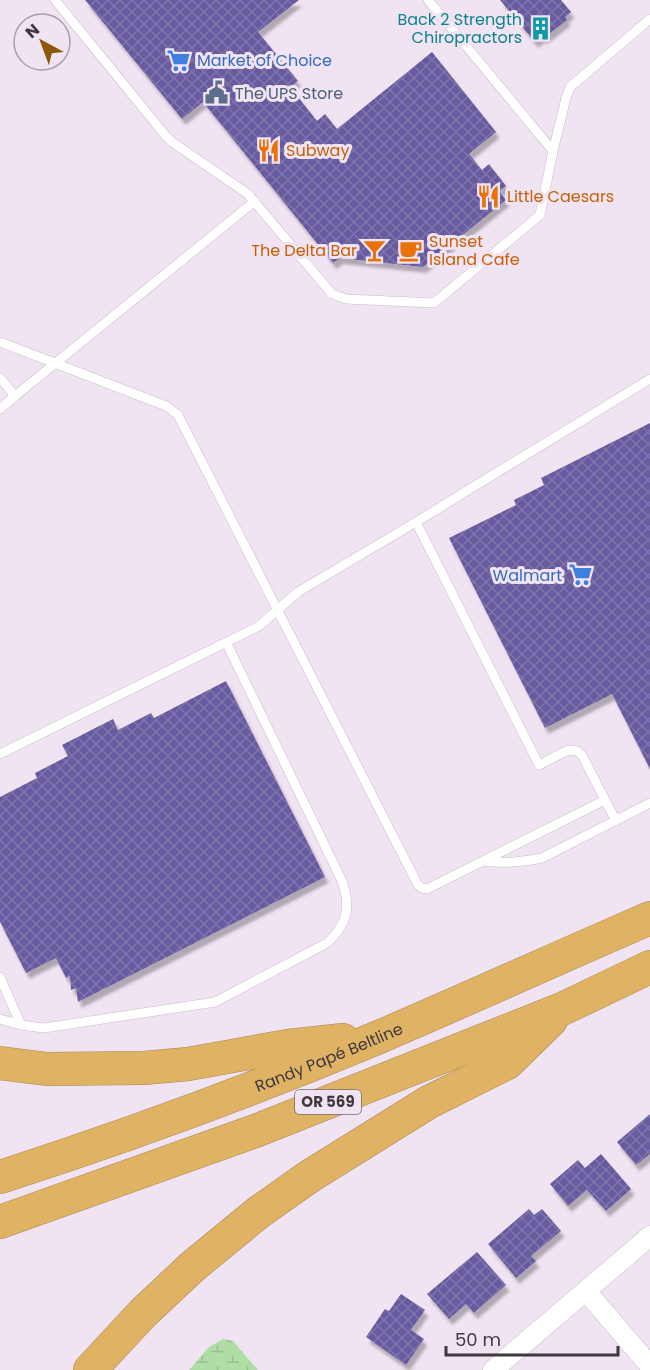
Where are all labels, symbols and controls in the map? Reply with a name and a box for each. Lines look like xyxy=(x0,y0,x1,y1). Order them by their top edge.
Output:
place label: Back 2 Strength Chiropractors xyxy=(397,8,522,49)
north arrow xyxy=(12,12,72,72)
building icon: Back 2 Strength Chiropractors xyxy=(527,15,553,41)
text: N xyxy=(20,18,45,44)
supermarket icon: Market of Choice xyxy=(166,47,192,73)
place label: Market of Choice xyxy=(197,49,332,72)
public building icon: The UPS Store xyxy=(204,80,230,106)
place label: The UPS Store xyxy=(235,82,343,105)
restaurant icon: Subway xyxy=(255,137,281,163)
place label: Subway xyxy=(286,139,349,162)
restaurant icon: Little Caesars xyxy=(476,183,502,209)
place label: Little Caesars xyxy=(507,185,614,208)
place label: Sunset Island Cafe xyxy=(429,230,520,271)
bar icon: The Delta Bar xyxy=(362,237,388,263)
cafe icon: Sunset Island Cafe xyxy=(398,237,424,263)
place label: The Delta Bar xyxy=(251,239,357,262)
supermarket icon: Walmart xyxy=(567,562,593,588)
place label: Walmart xyxy=(493,564,562,587)
street label: Randy Papé Beltline xyxy=(252,1017,406,1098)
road number: OR 569 xyxy=(295,1090,361,1114)
scale bar xyxy=(446,1319,618,1357)
text: 50 m xyxy=(455,1327,501,1352)

